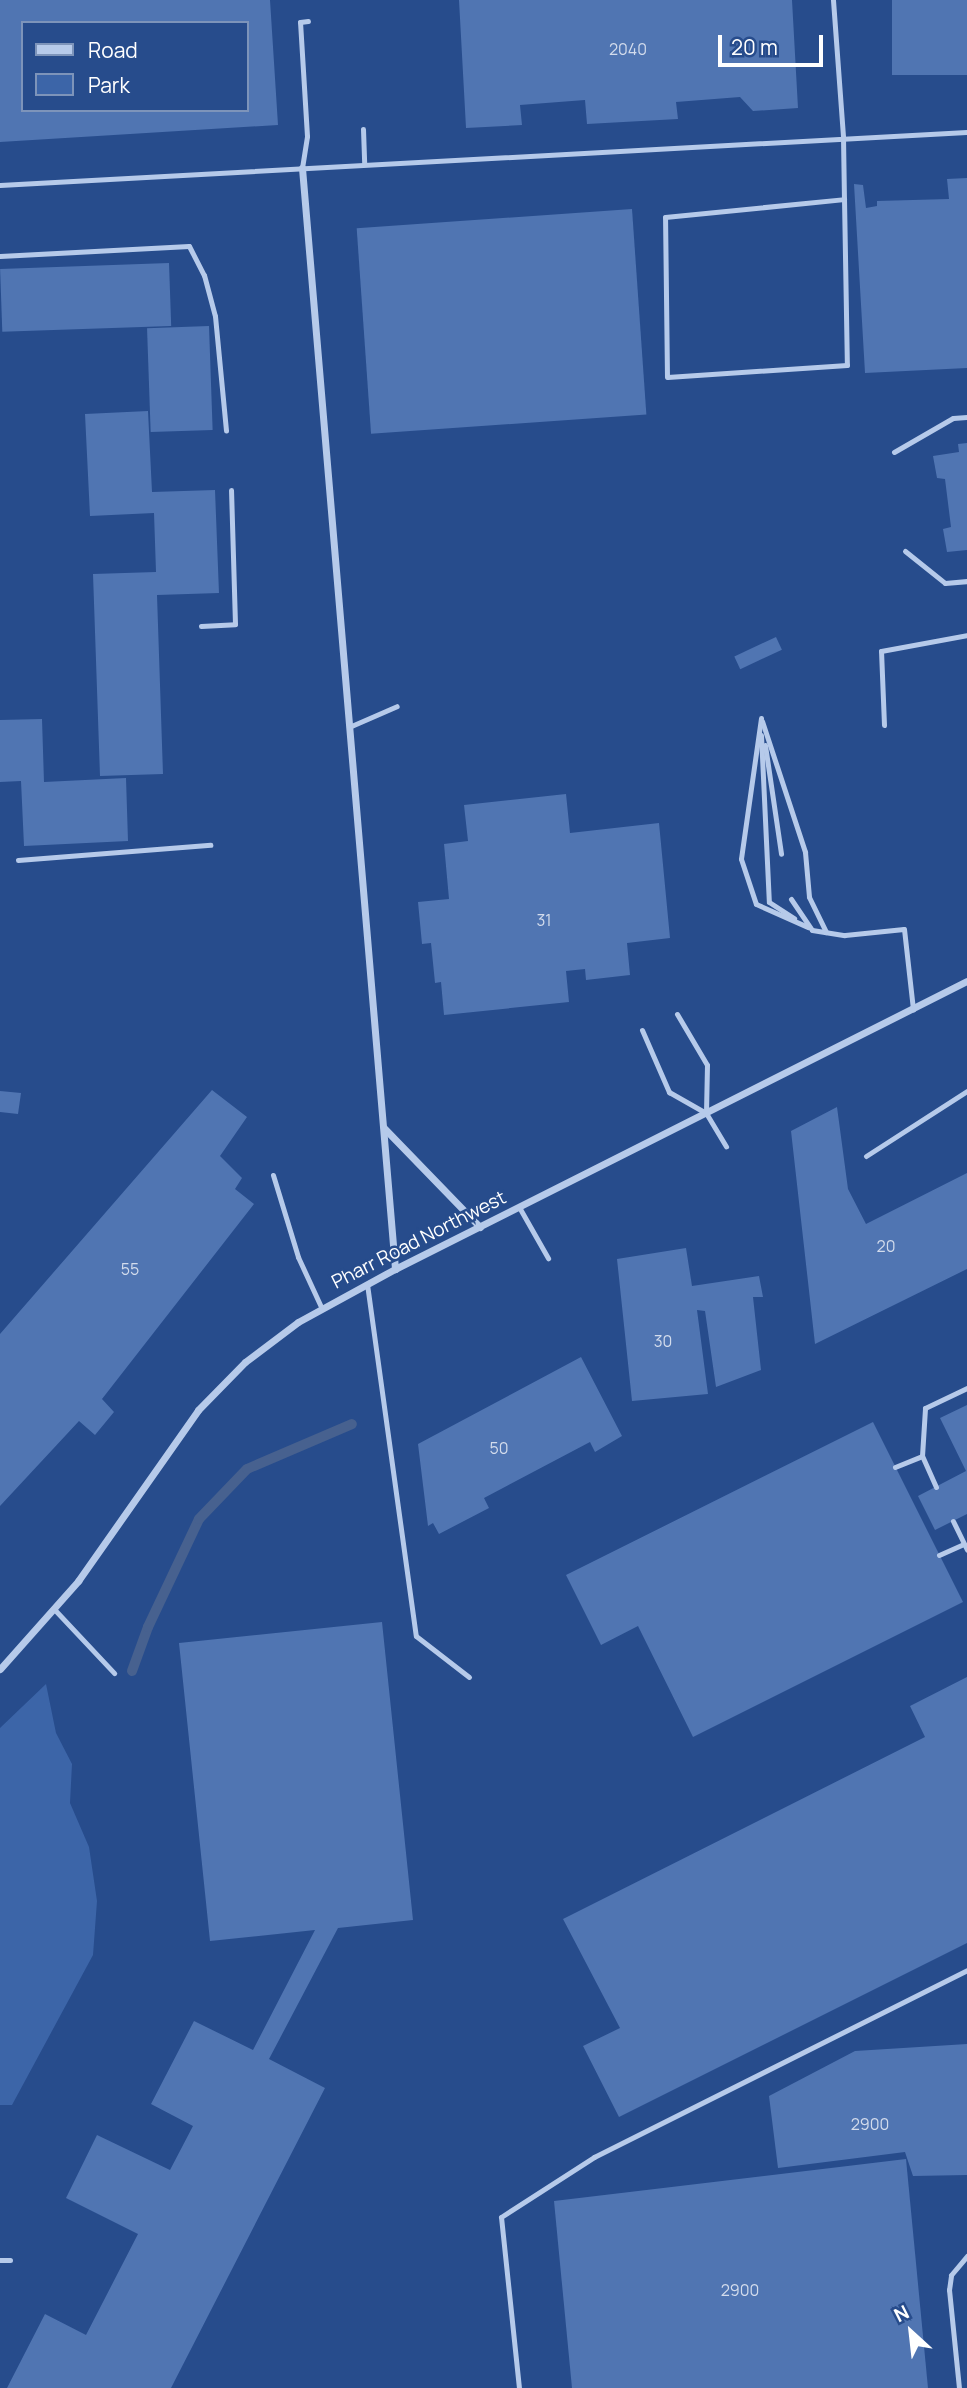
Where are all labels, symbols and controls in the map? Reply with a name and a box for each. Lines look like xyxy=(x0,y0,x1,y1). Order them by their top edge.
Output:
legend xyxy=(21,21,248,112)
scale bar xyxy=(722,21,827,65)
text: 20 m xyxy=(731,33,778,61)
text: Road xyxy=(88,36,138,64)
house number: 2040 xyxy=(609,39,647,59)
text: Park xyxy=(88,71,130,99)
house number: 31 xyxy=(536,910,552,930)
street label: Pharr Road Northwest xyxy=(328,1186,510,1294)
house number: 20 xyxy=(877,1236,895,1256)
house number: 55 xyxy=(121,1259,139,1279)
house number: 30 xyxy=(654,1331,672,1351)
house number: 50 xyxy=(490,1438,508,1458)
house number: 2900 xyxy=(851,2114,889,2134)
house number: 2900 xyxy=(721,2280,759,2300)
north arrow xyxy=(876,2297,946,2367)
text: N xyxy=(889,2299,913,2328)

